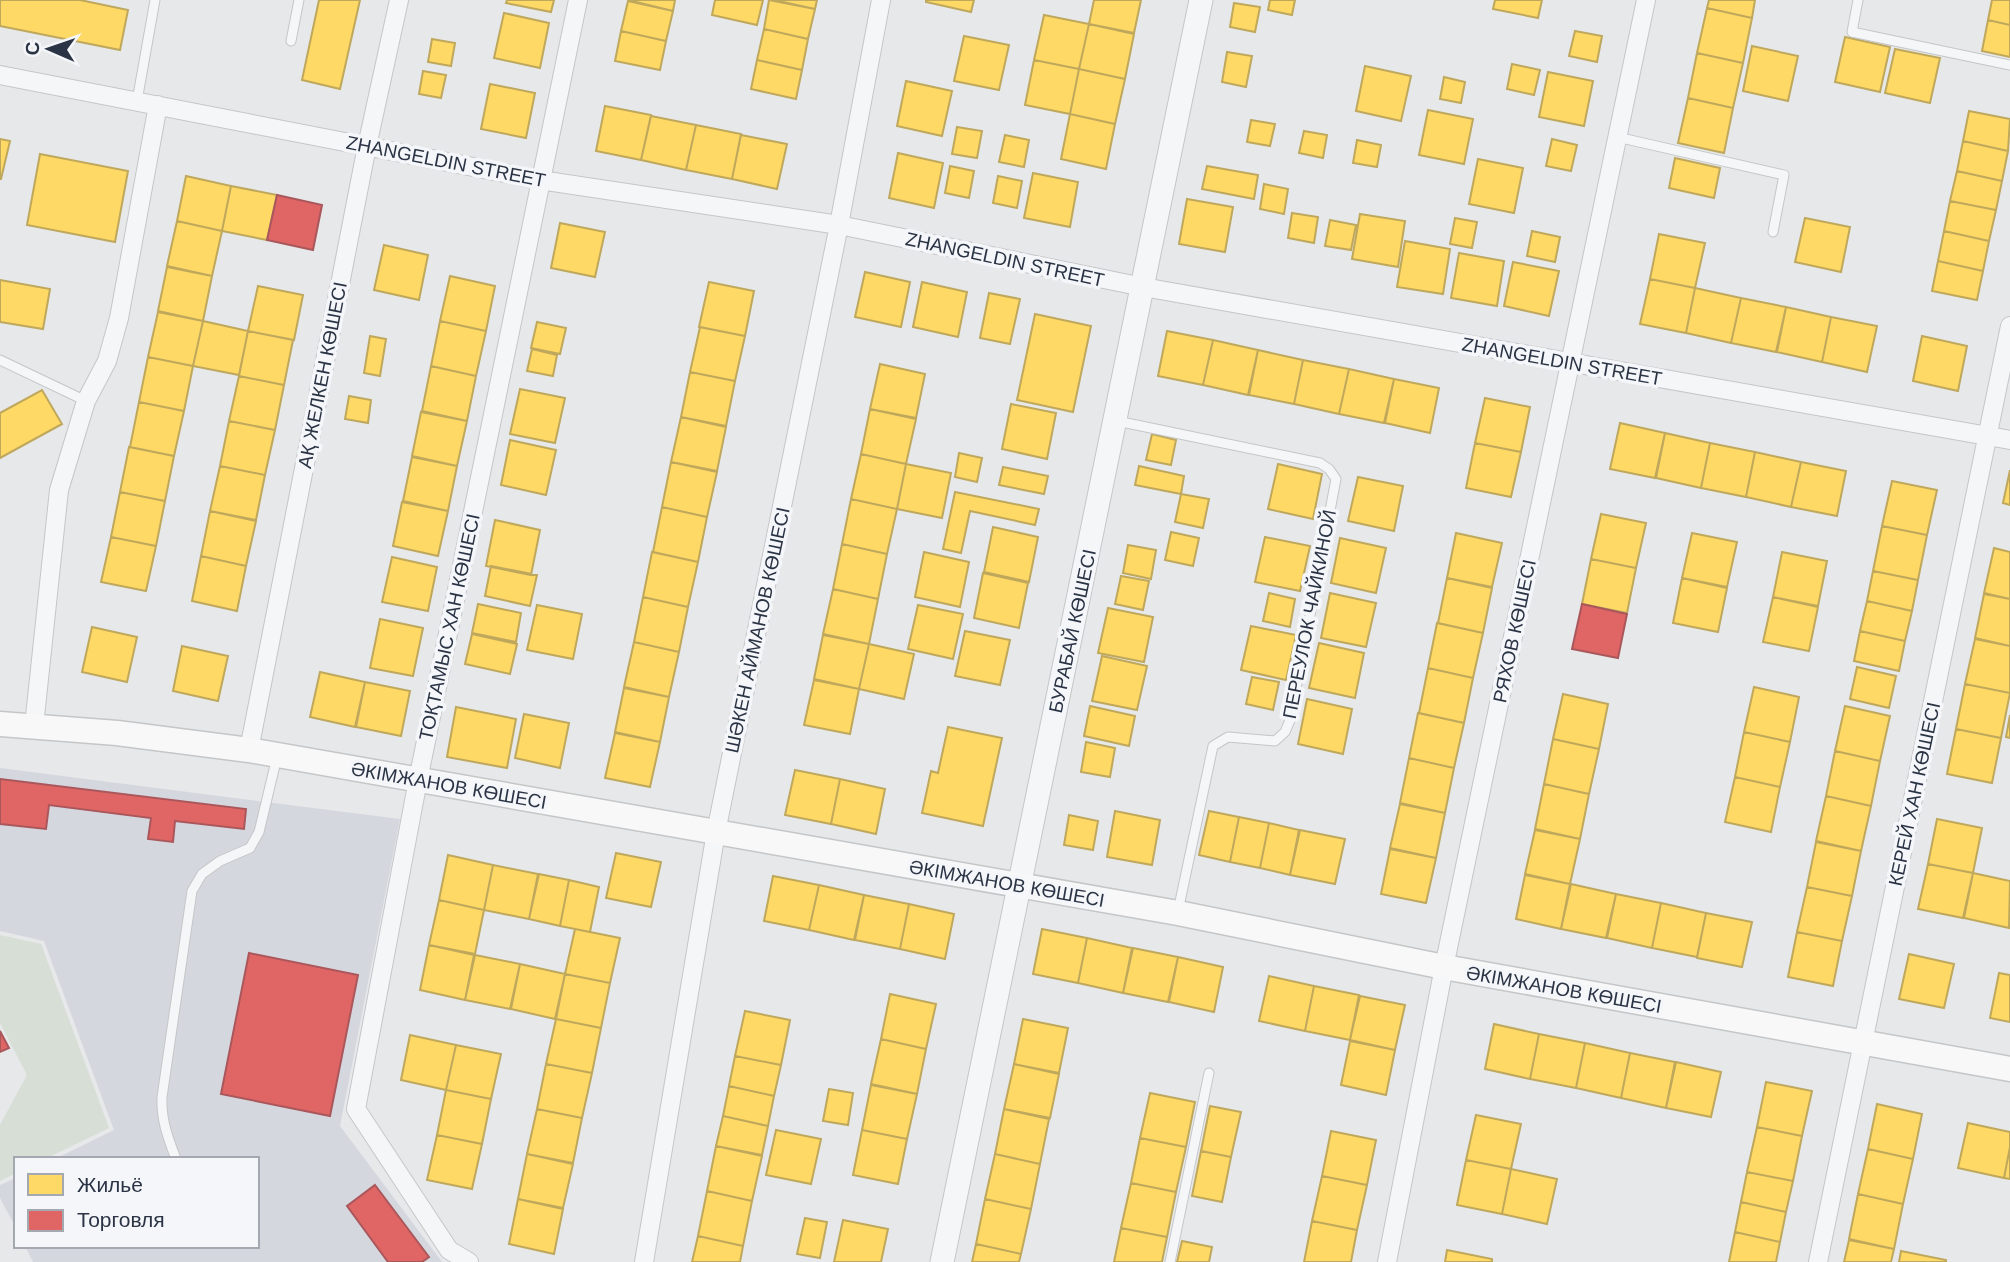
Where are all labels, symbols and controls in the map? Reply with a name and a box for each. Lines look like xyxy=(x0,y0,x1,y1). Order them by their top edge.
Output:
north arrow xyxy=(14,14,84,84)
text: С xyxy=(22,41,43,56)
street label: ZHANGELDIN STREET xyxy=(344,132,548,191)
street label: ZHANGELDIN STREET xyxy=(904,228,1107,291)
street label: АҚ ЖЕЛКЕН КӨШЕСІ xyxy=(294,280,351,470)
street label: ZHANGELDIN STREET xyxy=(1460,334,1664,389)
street label: ШӘКЕН АЙМАНОВ КӨШЕСІ xyxy=(721,505,794,755)
street label: ПЕРЕУЛОК ЧАЙКИНОЙ xyxy=(1279,508,1340,720)
street label: ТОҚТАМЫС ХАН КӨШЕСІ xyxy=(415,512,484,742)
street label: БУРАБАЙ КӨШЕСІ xyxy=(1045,547,1100,715)
street label: РЯХОВ КӨШЕСІ xyxy=(1489,558,1540,705)
street label: КЕРЕЙ ХАН КӨШЕСІ xyxy=(1885,700,1944,888)
street label: ӘКІМЖАНОВ КӨШЕСІ xyxy=(350,758,548,813)
street label: ӘКІМЖАНОВ КӨШЕСІ xyxy=(908,856,1106,911)
street label: ӘКІМЖАНОВ КӨШЕСІ xyxy=(1465,962,1663,1017)
legend xyxy=(14,1157,259,1248)
text: Жильё xyxy=(77,1173,143,1196)
text: Торговля xyxy=(77,1208,165,1231)

